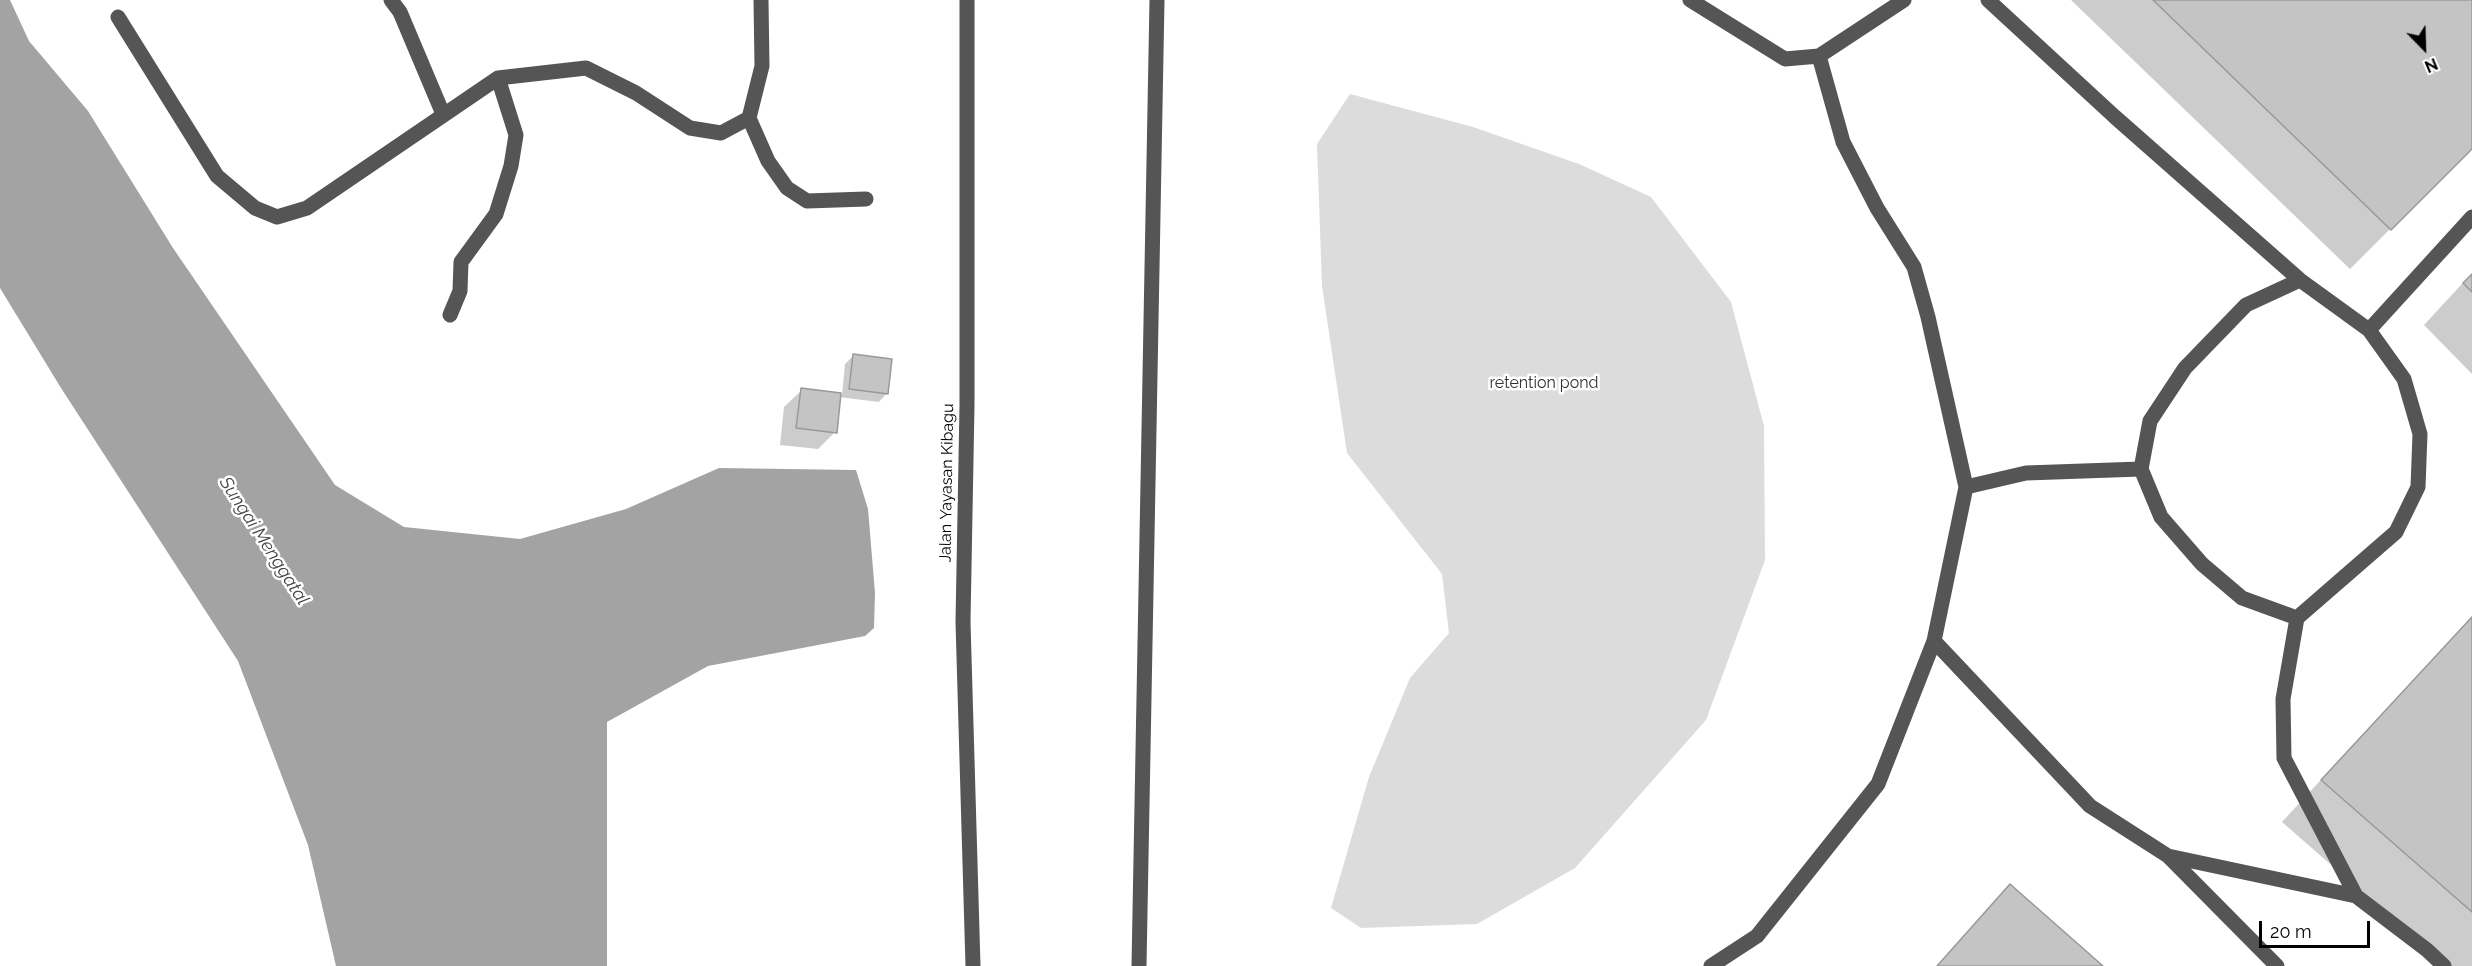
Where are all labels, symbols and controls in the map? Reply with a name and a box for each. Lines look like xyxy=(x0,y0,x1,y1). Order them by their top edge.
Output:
north arrow xyxy=(2394,18,2454,78)
text: N xyxy=(2422,54,2441,76)
park label: retention pond xyxy=(1490,373,1598,393)
street label: Jalan Yayasan Kibagu xyxy=(936,403,958,563)
water label: Sungai Menggatal xyxy=(215,473,313,609)
scale bar xyxy=(2262,909,2373,947)
text: 20 m xyxy=(2270,921,2312,942)

